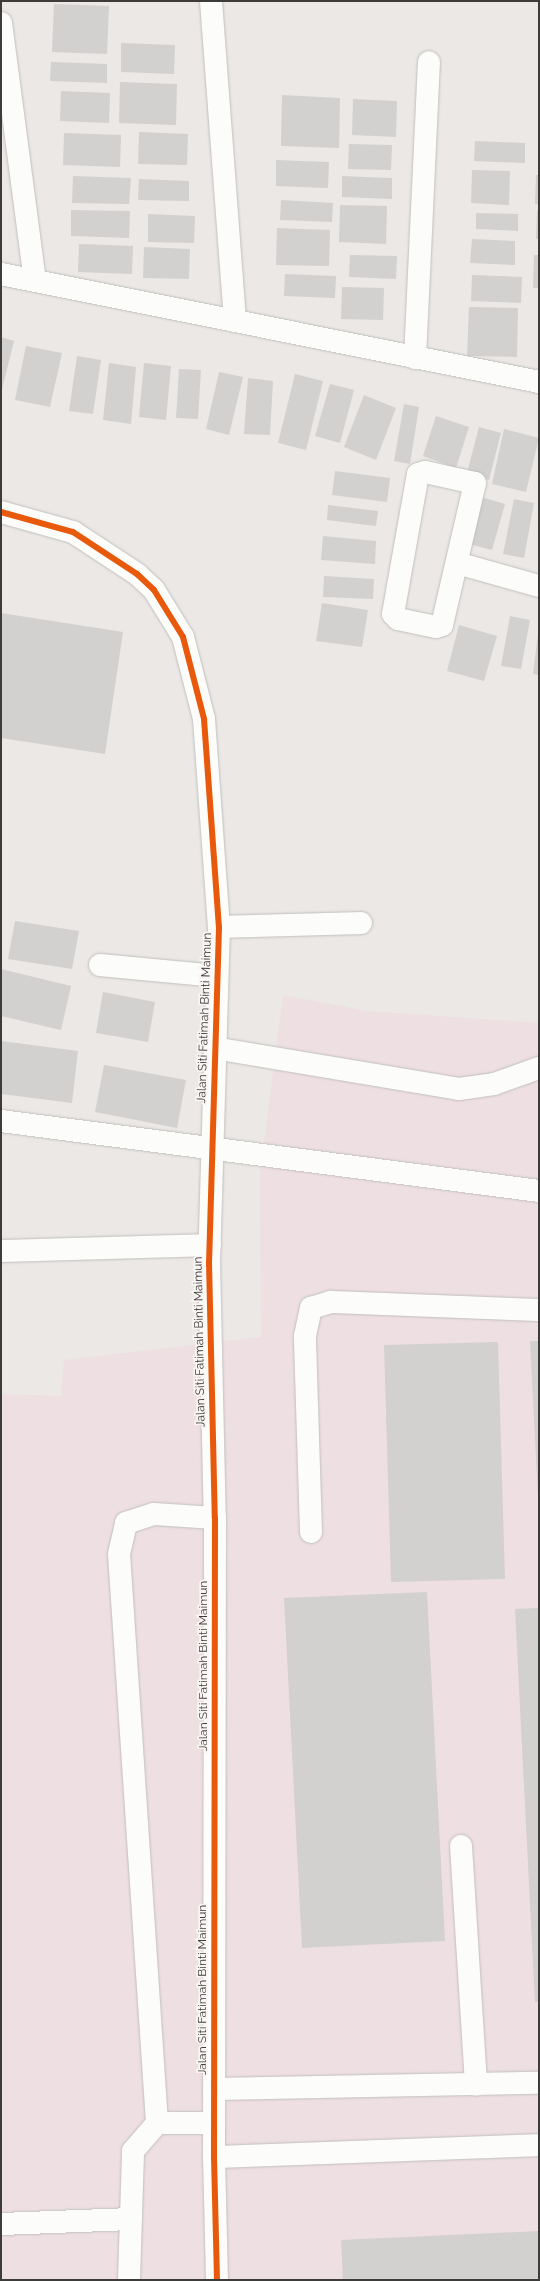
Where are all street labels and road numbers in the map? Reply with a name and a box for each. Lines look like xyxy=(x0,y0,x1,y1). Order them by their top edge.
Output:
street label: Jalan Siti Fatimah Binti Maimun xyxy=(195,932,215,1104)
street label: Jalan Siti Fatimah Binti Maimun xyxy=(191,1257,209,1427)
street label: Jalan Siti Fatimah Binti Maimun xyxy=(197,1581,211,1751)
street label: Jalan Siti Fatimah Binti Maimun xyxy=(196,1905,210,2075)

